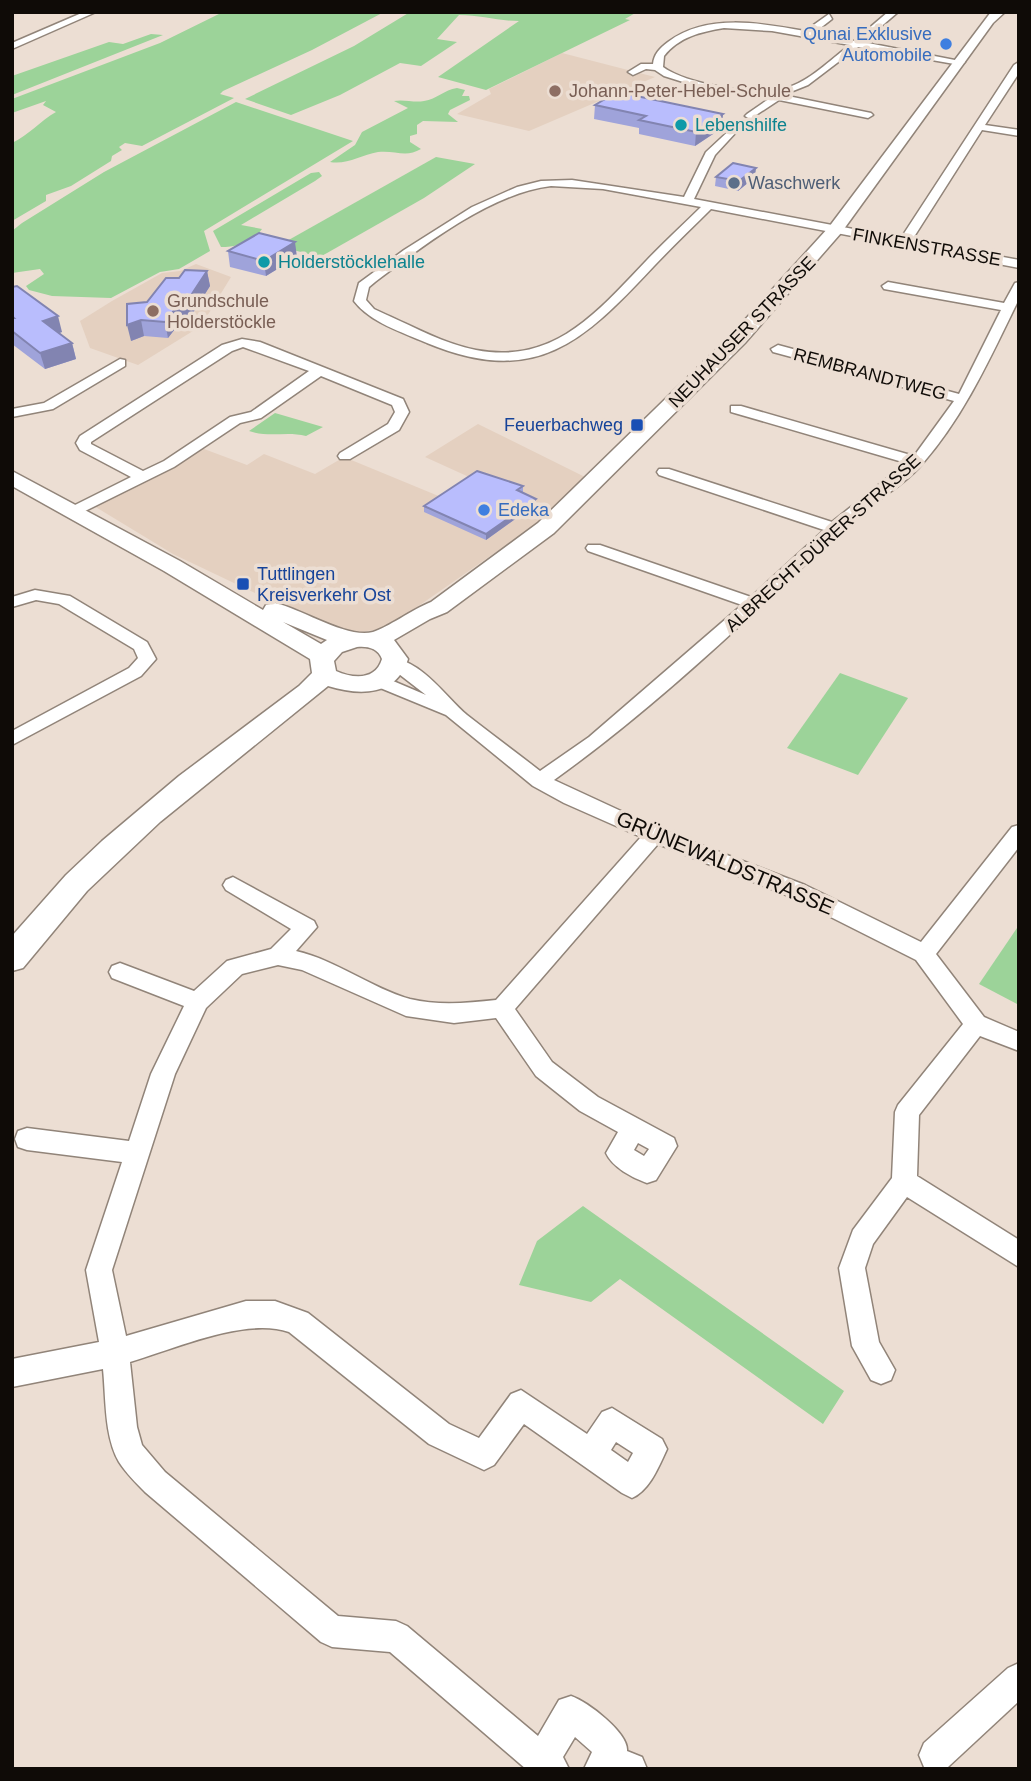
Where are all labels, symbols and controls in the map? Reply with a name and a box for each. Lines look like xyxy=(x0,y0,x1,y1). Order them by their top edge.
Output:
place label: Qunai Exklusive Automobile xyxy=(803,24,932,65)
marker: Qunai Exklusive Automobile xyxy=(938,36,954,52)
place label: Johann-Peter-Hebel-Schule xyxy=(569,81,791,101)
marker: Johann-Peter-Hebel-Schule xyxy=(547,83,563,99)
place label: Lebenshilfe xyxy=(695,115,787,135)
marker: Lebenshilfe xyxy=(673,117,689,133)
place label: Waschwerk xyxy=(748,173,841,193)
marker: Waschwerk xyxy=(726,175,742,191)
street label: FINKENSTRASSE xyxy=(851,224,1003,270)
place label: Holderstöcklehalle xyxy=(278,252,425,272)
street label: NEUHAUSER STRASSE xyxy=(665,252,819,412)
marker: Holderstöcklehalle xyxy=(256,254,272,270)
place label: Grundschule Holderstöckle xyxy=(167,291,276,332)
marker: Grundschule Holderstöckle xyxy=(145,303,161,319)
street label: REMBRANDTWEG xyxy=(792,344,948,404)
place label: Feuerbachweg xyxy=(504,415,623,435)
marker: Feuerbachweg xyxy=(629,417,645,433)
street label: ALBRECHT-DÜRER-STRASSE xyxy=(722,450,924,636)
place label: Edeka xyxy=(498,500,550,520)
marker: Edeka xyxy=(476,502,492,518)
place label: Tuttlingen Kreisverkehr Ost xyxy=(257,564,391,605)
marker: Tuttlingen Kreisverkehr Ost xyxy=(235,576,251,592)
street label: GRÜNEWALDSTRASSE xyxy=(613,806,837,919)

